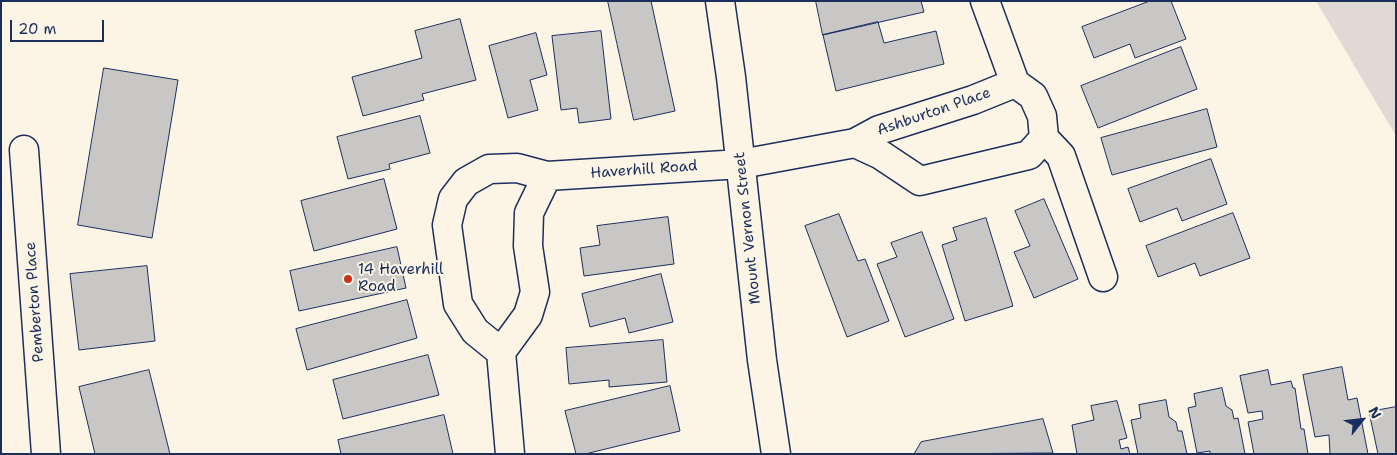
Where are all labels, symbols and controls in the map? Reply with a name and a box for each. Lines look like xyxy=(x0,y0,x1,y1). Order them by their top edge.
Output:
scale bar xyxy=(12,10,106,42)
text: 20 m xyxy=(18,19,57,39)
street label: Ashburton Place xyxy=(875,84,993,140)
street label: Mount Vernon Street xyxy=(731,151,765,305)
street label: Haverhill Road xyxy=(590,157,698,183)
street label: Pemberton Place xyxy=(22,241,48,363)
place label: 14 Haverhill Road xyxy=(358,261,444,296)
marker: 14 Haverhill Road xyxy=(342,273,354,285)
north arrow xyxy=(1337,395,1387,445)
text: N xyxy=(1365,404,1386,422)

